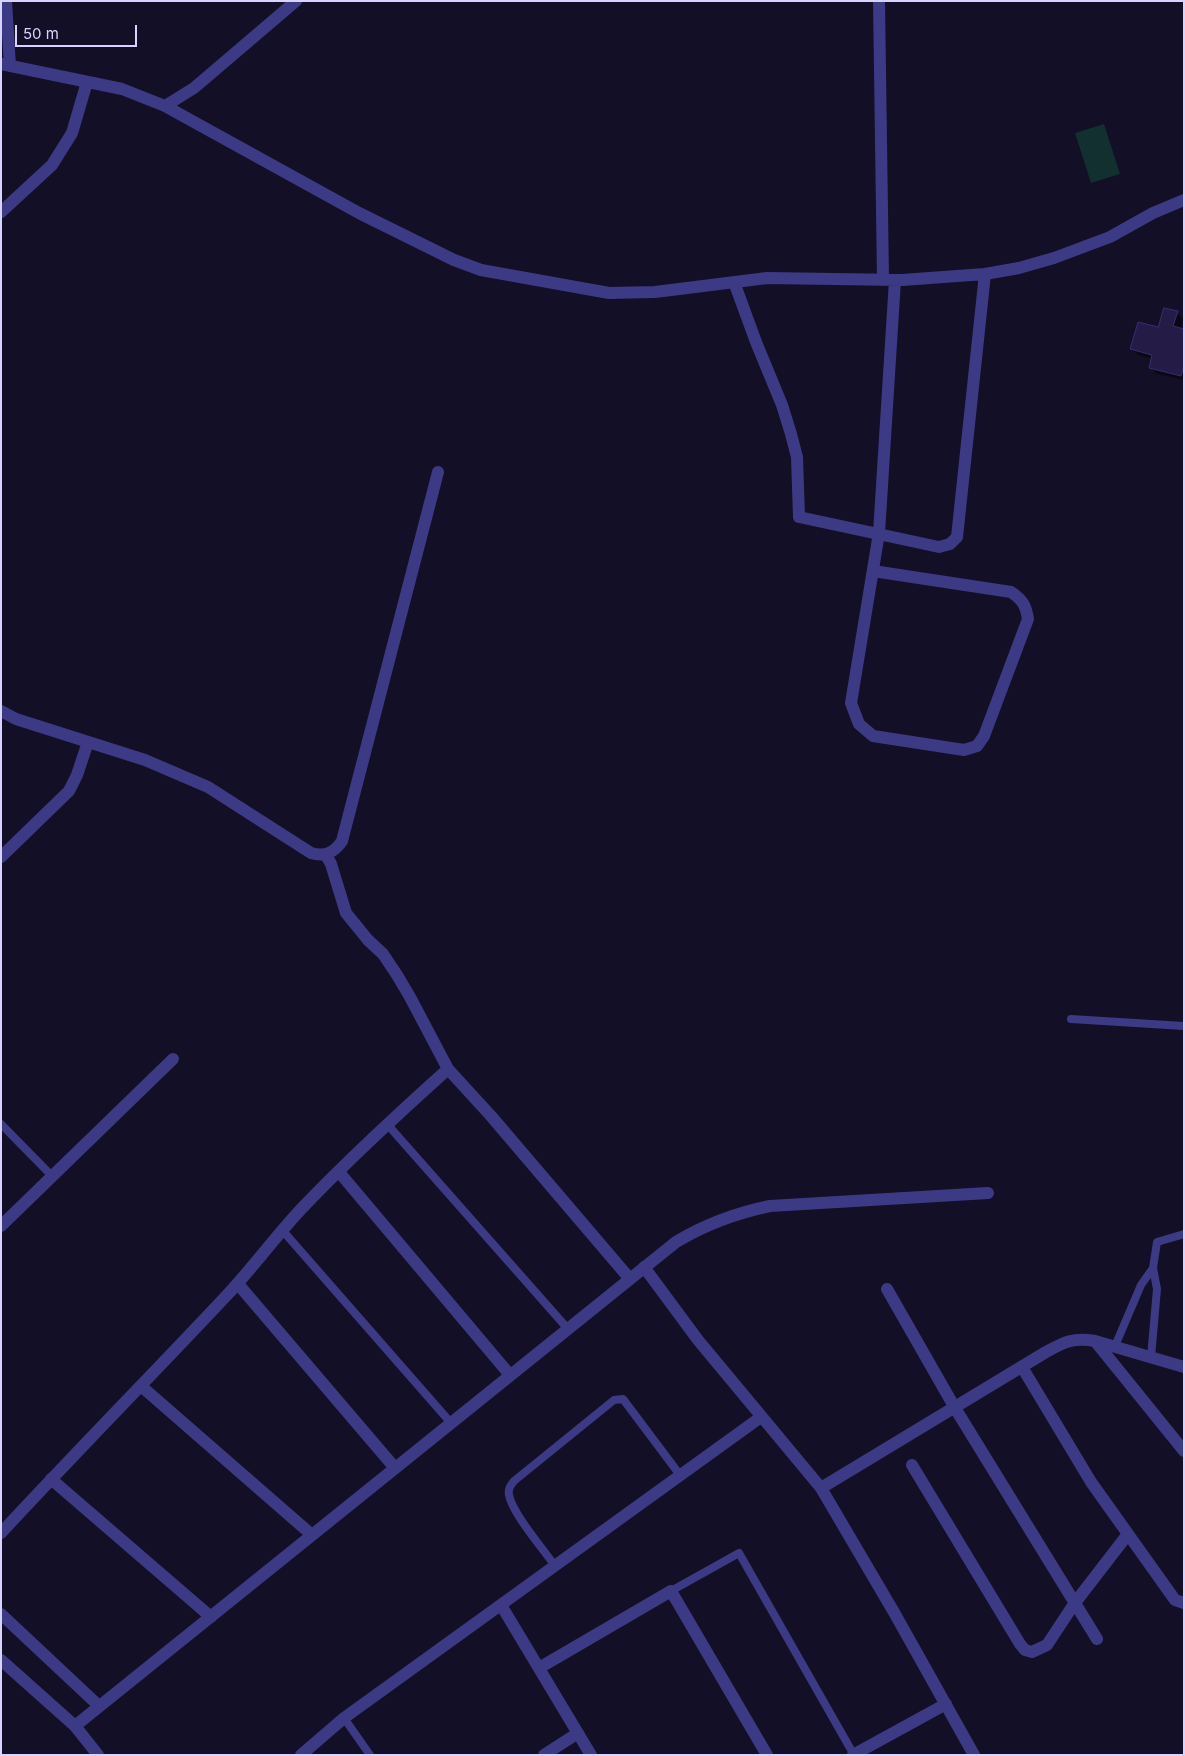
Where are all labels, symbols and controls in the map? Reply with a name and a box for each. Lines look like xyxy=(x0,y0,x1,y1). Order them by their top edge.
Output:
scale bar xyxy=(18,15,140,47)
text: 50 m xyxy=(23,24,59,43)

